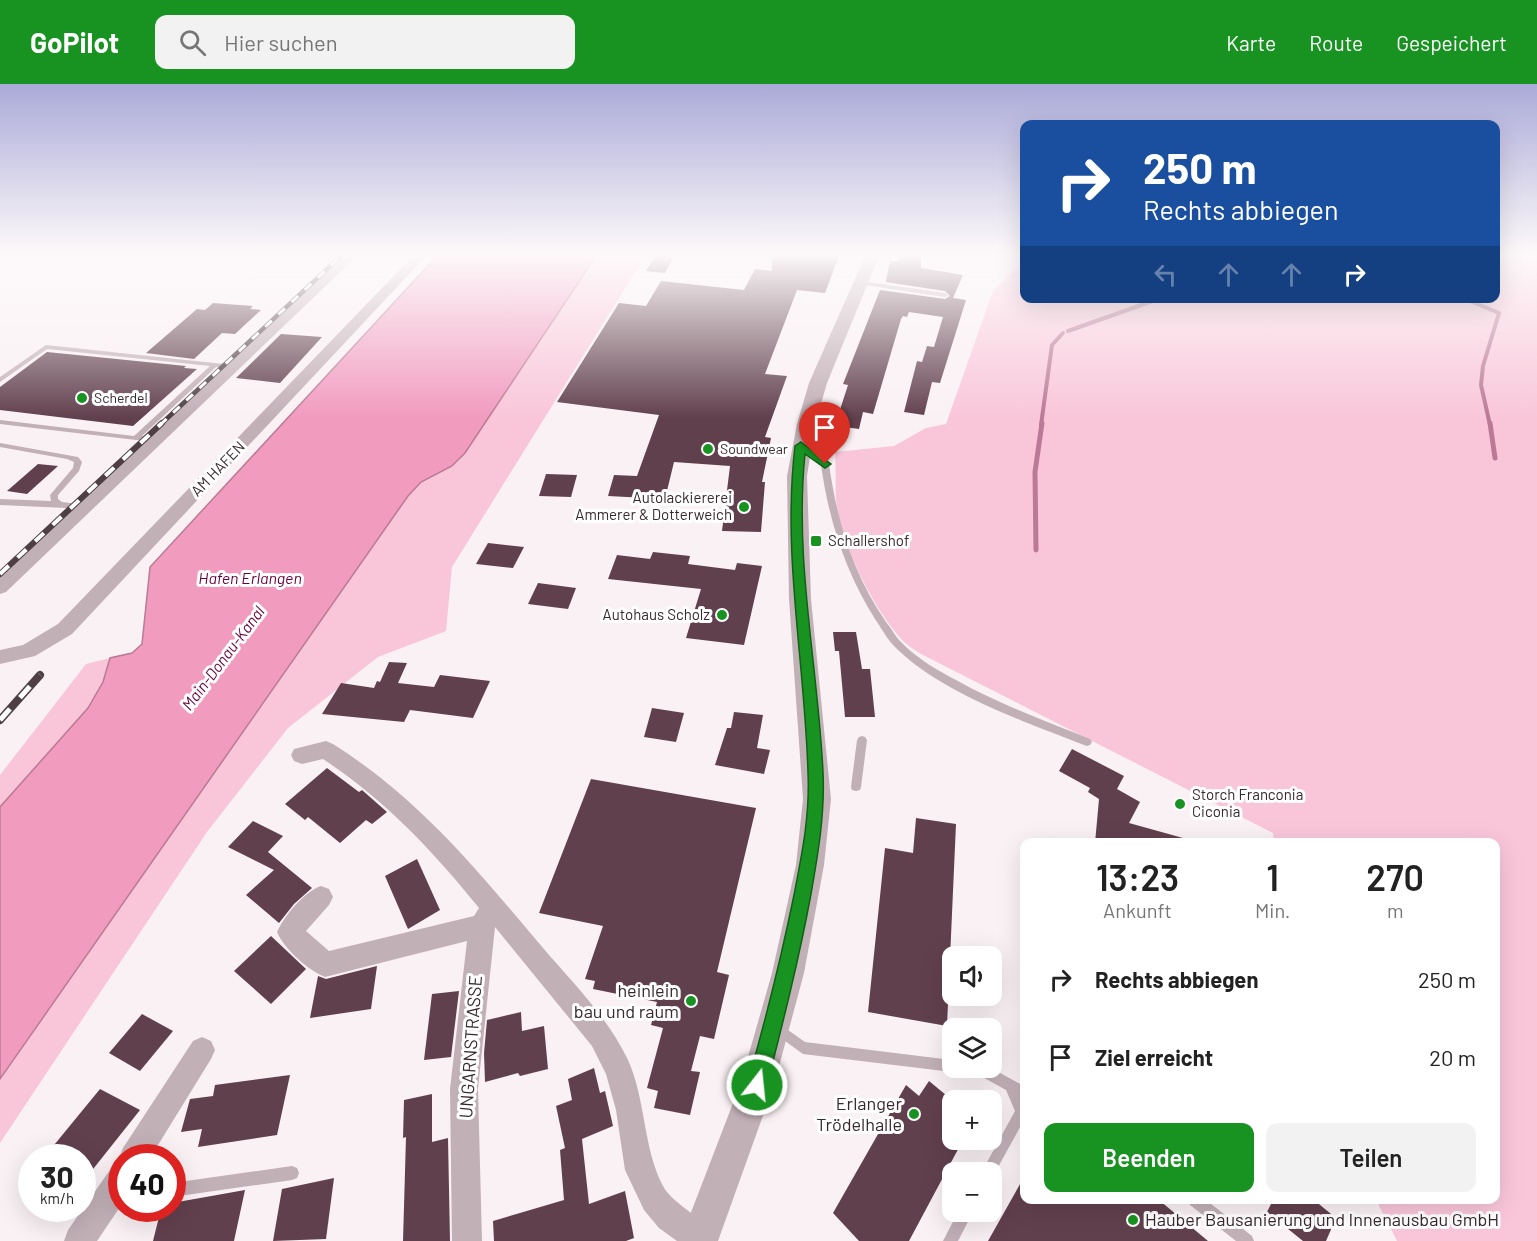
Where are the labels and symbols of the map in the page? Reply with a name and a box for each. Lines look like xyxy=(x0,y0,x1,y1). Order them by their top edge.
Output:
place label: Scherdel xyxy=(94,389,148,406)
marker: Scherdel xyxy=(75,391,89,405)
pin xyxy=(799,402,850,464)
street label: AM HAFEN xyxy=(187,437,248,500)
place label: Soundwear xyxy=(720,440,788,457)
marker: Soundwear xyxy=(701,442,715,456)
place label: Autolackiererei Ammerer & Dotterweich xyxy=(575,488,732,523)
marker: Autolackiererei Ammerer & Dotterweich xyxy=(737,500,751,514)
place label: Schallershof xyxy=(828,531,909,549)
marker: Schallershof xyxy=(809,534,823,548)
water label: Hafen Erlangen xyxy=(198,568,302,587)
water label: Main-Donau-Kanal xyxy=(177,602,268,713)
place label: Autohaus Scholz xyxy=(603,605,710,623)
marker: Autohaus Scholz xyxy=(715,608,729,622)
place label: Storch Franconia Ciconia xyxy=(1192,785,1303,820)
marker: Storch Franconia Ciconia xyxy=(1173,797,1187,811)
street label: UNGARNSTRASSE xyxy=(454,975,486,1119)
place label: heinlein bau und raum xyxy=(574,979,679,1022)
marker: heinlein bau und raum xyxy=(684,994,698,1008)
position arrow xyxy=(725,1053,789,1117)
place label: Erlanger Trödelhalle xyxy=(816,1092,902,1135)
marker: Erlanger Trödelhalle xyxy=(907,1107,921,1121)
speed limit sign: 40 xyxy=(108,1144,186,1222)
place label: Hauber Bausanierung und Innenausbau GmbH xyxy=(1145,1208,1499,1230)
marker: Hauber Bausanierung und Innenausbau GmbH xyxy=(1126,1213,1140,1227)

